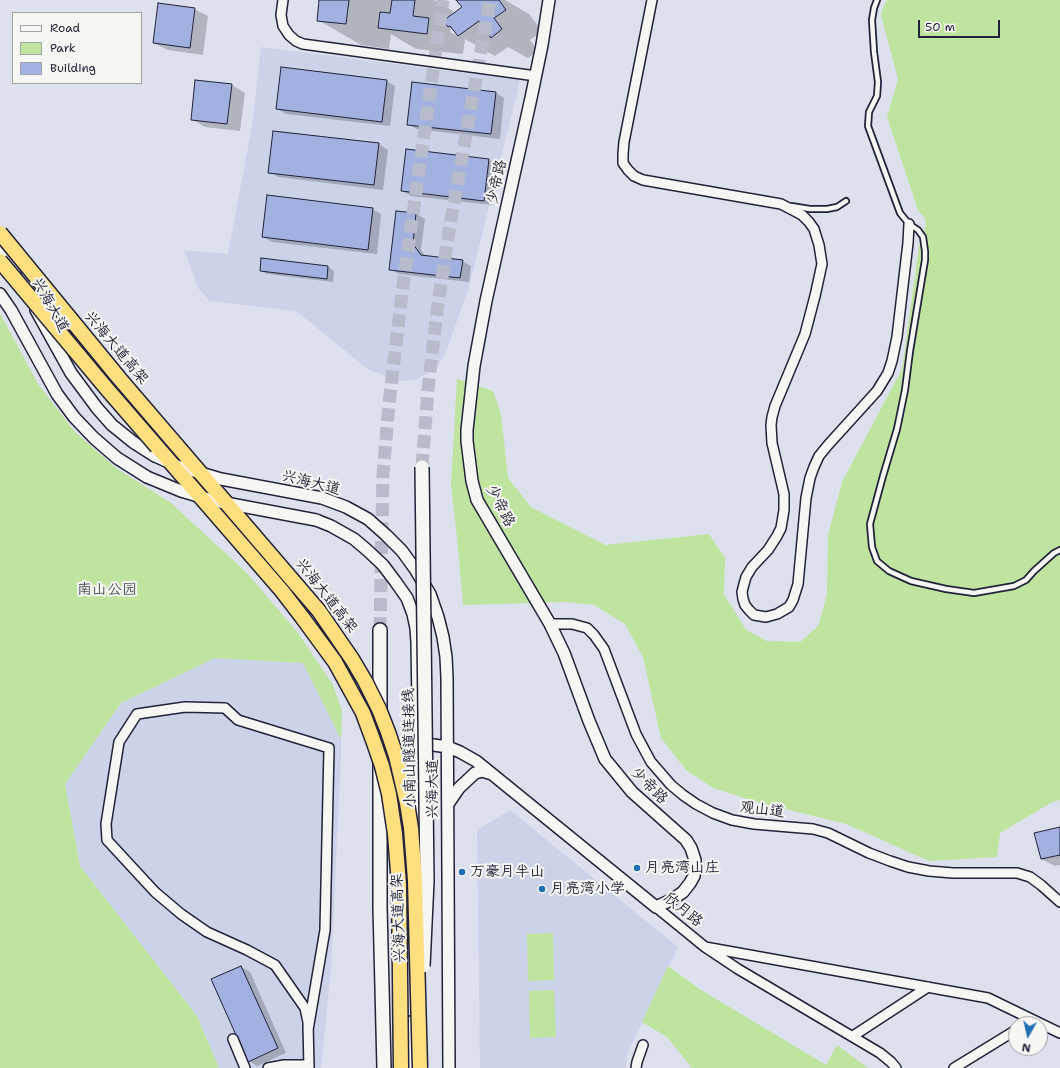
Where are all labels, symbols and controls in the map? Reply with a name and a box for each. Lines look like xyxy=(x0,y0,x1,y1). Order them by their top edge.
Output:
legend xyxy=(12,12,142,84)
scale bar xyxy=(920,12,1002,38)
text: 50 m xyxy=(925,19,955,35)
text: Road xyxy=(50,20,80,36)
text: Park xyxy=(50,40,76,56)
text: Building xyxy=(50,60,96,76)
street label: 少帝路 xyxy=(483,158,511,206)
street label: 兴海大道 xyxy=(28,274,72,336)
street label: 兴海大道高架 xyxy=(80,308,152,388)
street label: 兴海大道 xyxy=(280,467,342,499)
street label: 少帝路 xyxy=(482,482,518,530)
street label: 兴海大道高架 xyxy=(291,555,361,637)
park label: 南山公园 xyxy=(77,581,137,599)
street label: 小南山隧道连接线 xyxy=(400,688,420,808)
street label: 兴海大道 xyxy=(424,759,442,819)
street label: 少帝路 xyxy=(627,764,671,808)
street label: 观山道 xyxy=(739,798,785,822)
place label: 月亮湾山庄 xyxy=(645,859,720,877)
place label: 万豪月半山 xyxy=(470,863,545,881)
marker: 月亮湾山庄 xyxy=(632,863,642,873)
marker: 万豪月半山 xyxy=(457,867,467,877)
street label: 兴海大道高架 xyxy=(388,873,410,963)
place label: 月亮湾小学 xyxy=(550,880,625,898)
marker: 月亮湾小学 xyxy=(537,884,547,894)
street label: 欣月路 xyxy=(660,889,706,931)
north arrow xyxy=(1008,1016,1048,1056)
text: N xyxy=(1021,1039,1032,1055)

